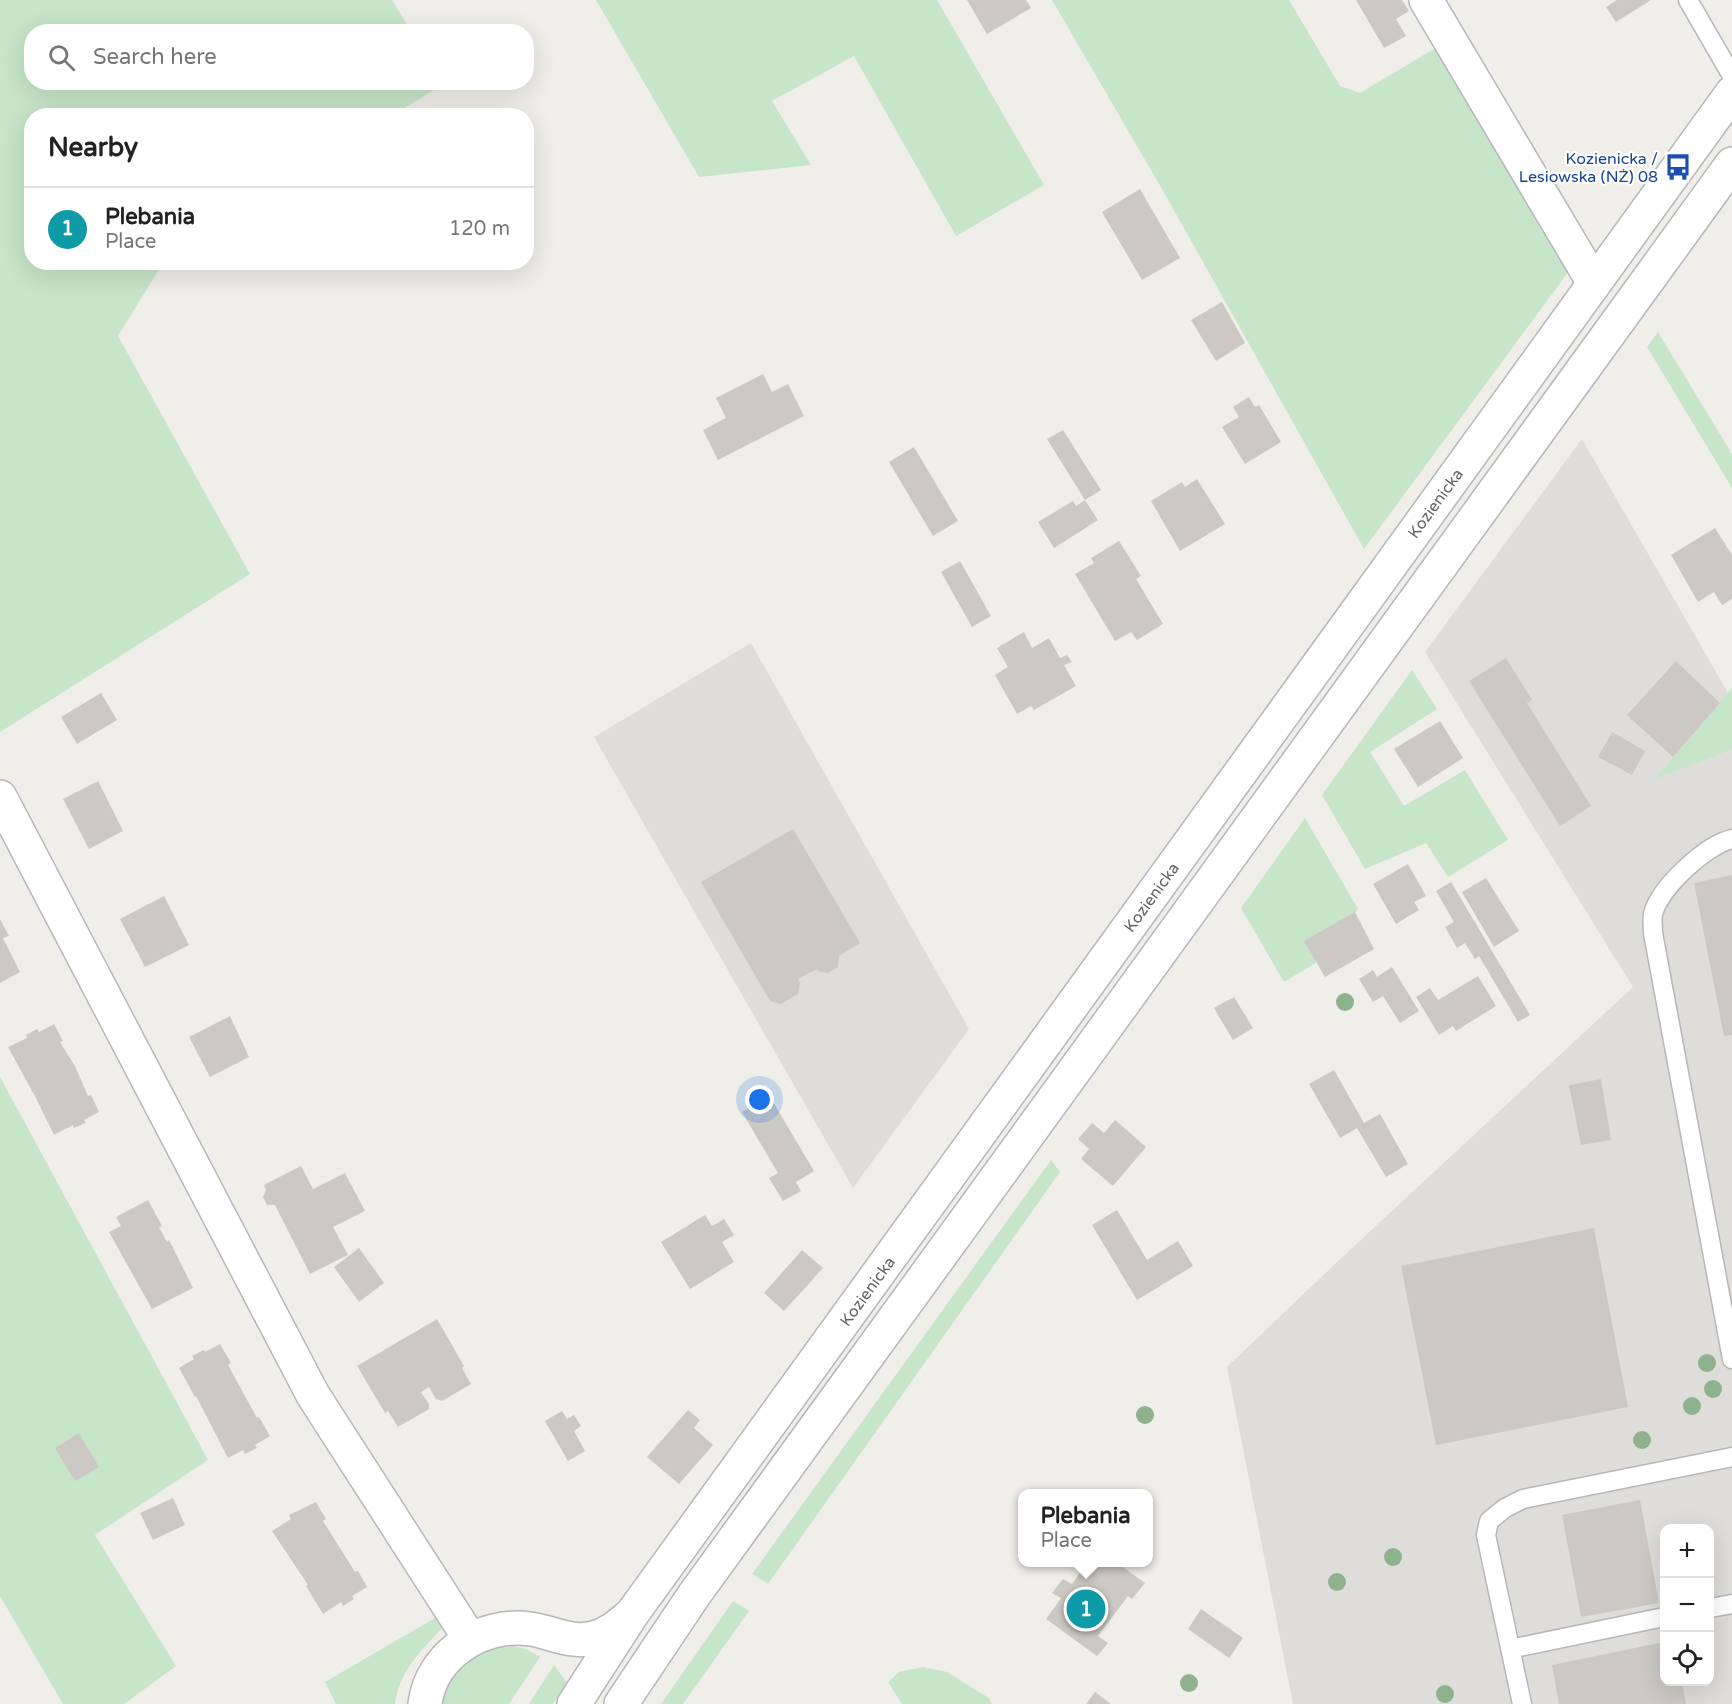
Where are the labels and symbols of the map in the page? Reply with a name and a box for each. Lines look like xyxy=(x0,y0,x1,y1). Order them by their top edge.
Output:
place label: Kozienicka / Lesiowska (NŻ) 08 xyxy=(1519,149,1658,187)
bus stop icon: Kozienicka / Lesiowska (NŻ) 08 xyxy=(1663,152,1693,182)
street label: Kozienicka xyxy=(1404,465,1468,542)
street label: Kozienicka xyxy=(1120,859,1184,936)
your location xyxy=(745,1085,774,1114)
street label: Kozienicka xyxy=(836,1253,900,1330)
pin: 1 xyxy=(1066,1586,1106,1632)

